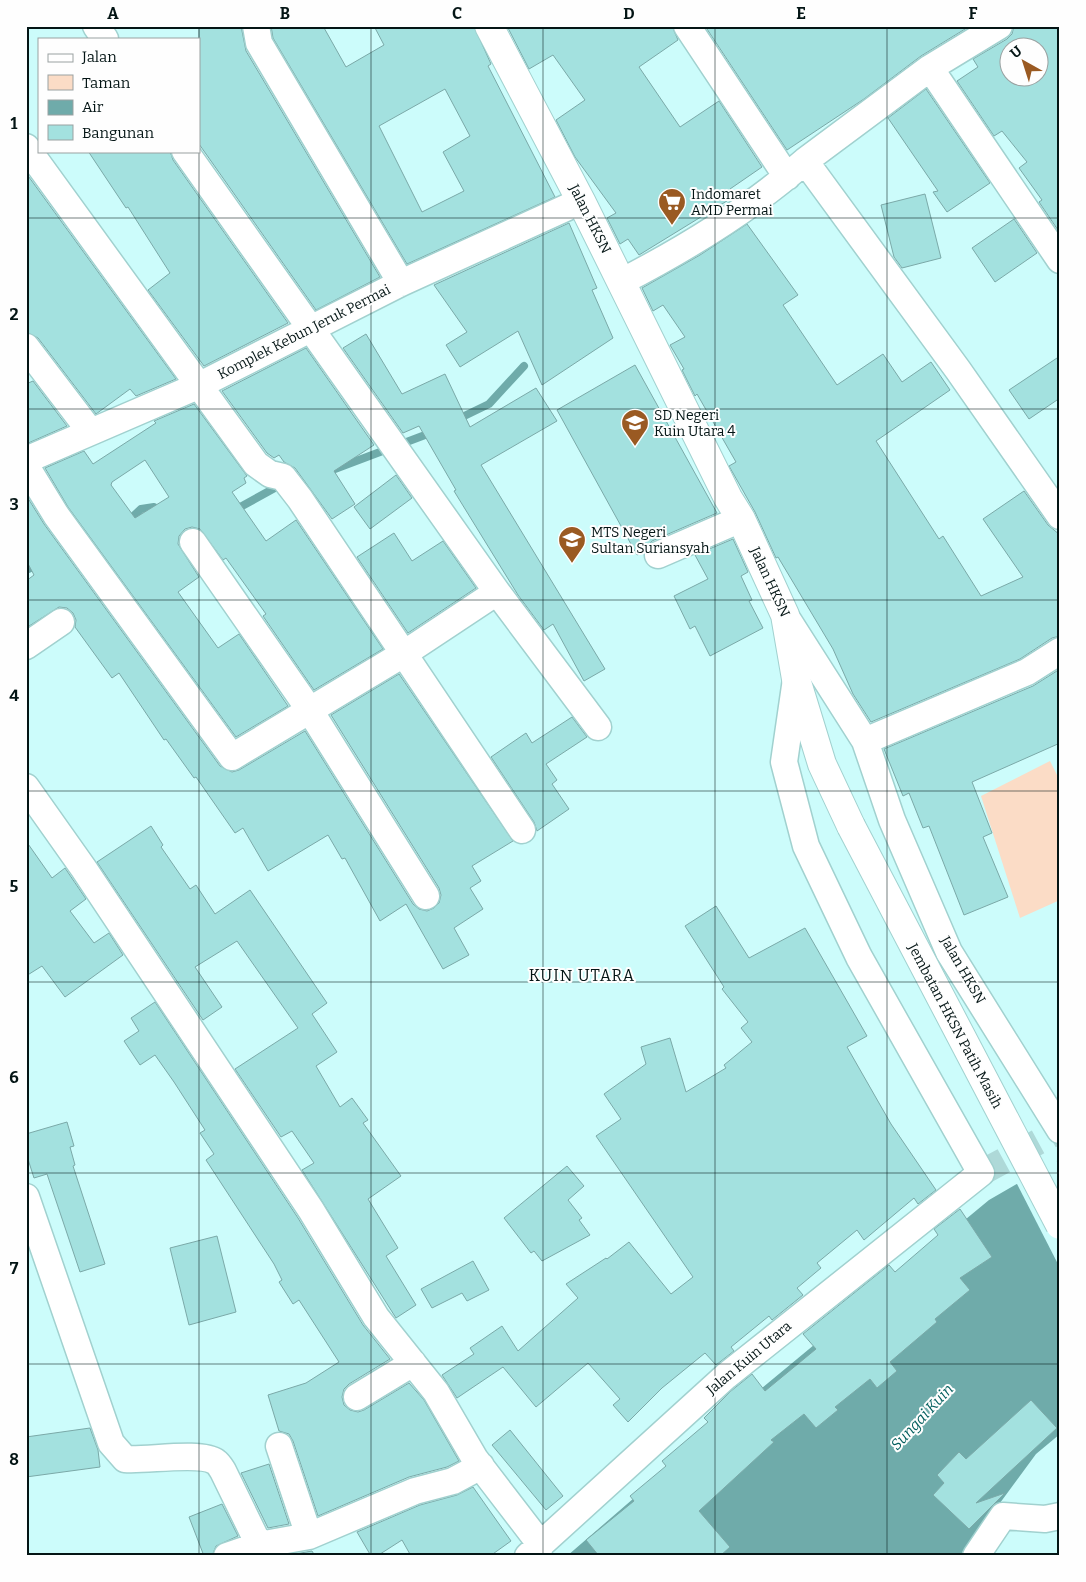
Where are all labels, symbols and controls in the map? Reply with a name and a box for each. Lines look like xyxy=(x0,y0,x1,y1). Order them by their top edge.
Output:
text: A xyxy=(107,4,119,23)
text: B xyxy=(280,4,290,23)
text: C xyxy=(452,4,462,23)
text: D xyxy=(623,4,635,23)
text: E xyxy=(796,4,806,23)
text: F xyxy=(969,4,978,23)
legend xyxy=(38,38,200,152)
north arrow xyxy=(998,38,1048,88)
text: U xyxy=(1007,42,1026,62)
text: Jalan xyxy=(81,48,117,66)
text: Taman xyxy=(82,74,131,92)
text: Air xyxy=(82,98,104,116)
text: 1 xyxy=(11,114,18,133)
text: Bangunan xyxy=(82,124,154,142)
street label: Jalan HKSN xyxy=(565,181,615,256)
place label: Indomaret AMD Permai xyxy=(691,186,773,219)
supermarket icon: Indomaret AMD Permai xyxy=(657,187,687,226)
street label: Komplek Kebun Jeruk Permai xyxy=(215,281,393,383)
text: 2 xyxy=(9,305,19,324)
place label: SD Negeri Kuin Utara 4 xyxy=(654,407,735,440)
school or university icon: SD Negeri Kuin Utara 4 xyxy=(620,408,650,447)
text: 3 xyxy=(9,495,19,514)
place label: MTS Negeri Sultan Suriansyah xyxy=(591,524,710,557)
school or university icon: MTS Negeri Sultan Suriansyah xyxy=(557,525,587,564)
street label: Jalan HKSN xyxy=(746,543,794,620)
text: 4 xyxy=(9,686,19,705)
text: 5 xyxy=(10,877,19,896)
street label: Jalan HKSN xyxy=(936,932,989,1007)
street label: Jembatan HKSN Patih Masih xyxy=(904,940,1006,1112)
district label: KUIN UTARA xyxy=(529,966,635,985)
text: 6 xyxy=(9,1068,19,1087)
text: 7 xyxy=(10,1259,19,1278)
street label: Jalan Kuin Utara xyxy=(702,1317,795,1399)
water label: Sungai Kuin xyxy=(887,1380,957,1454)
text: 8 xyxy=(9,1450,19,1469)

